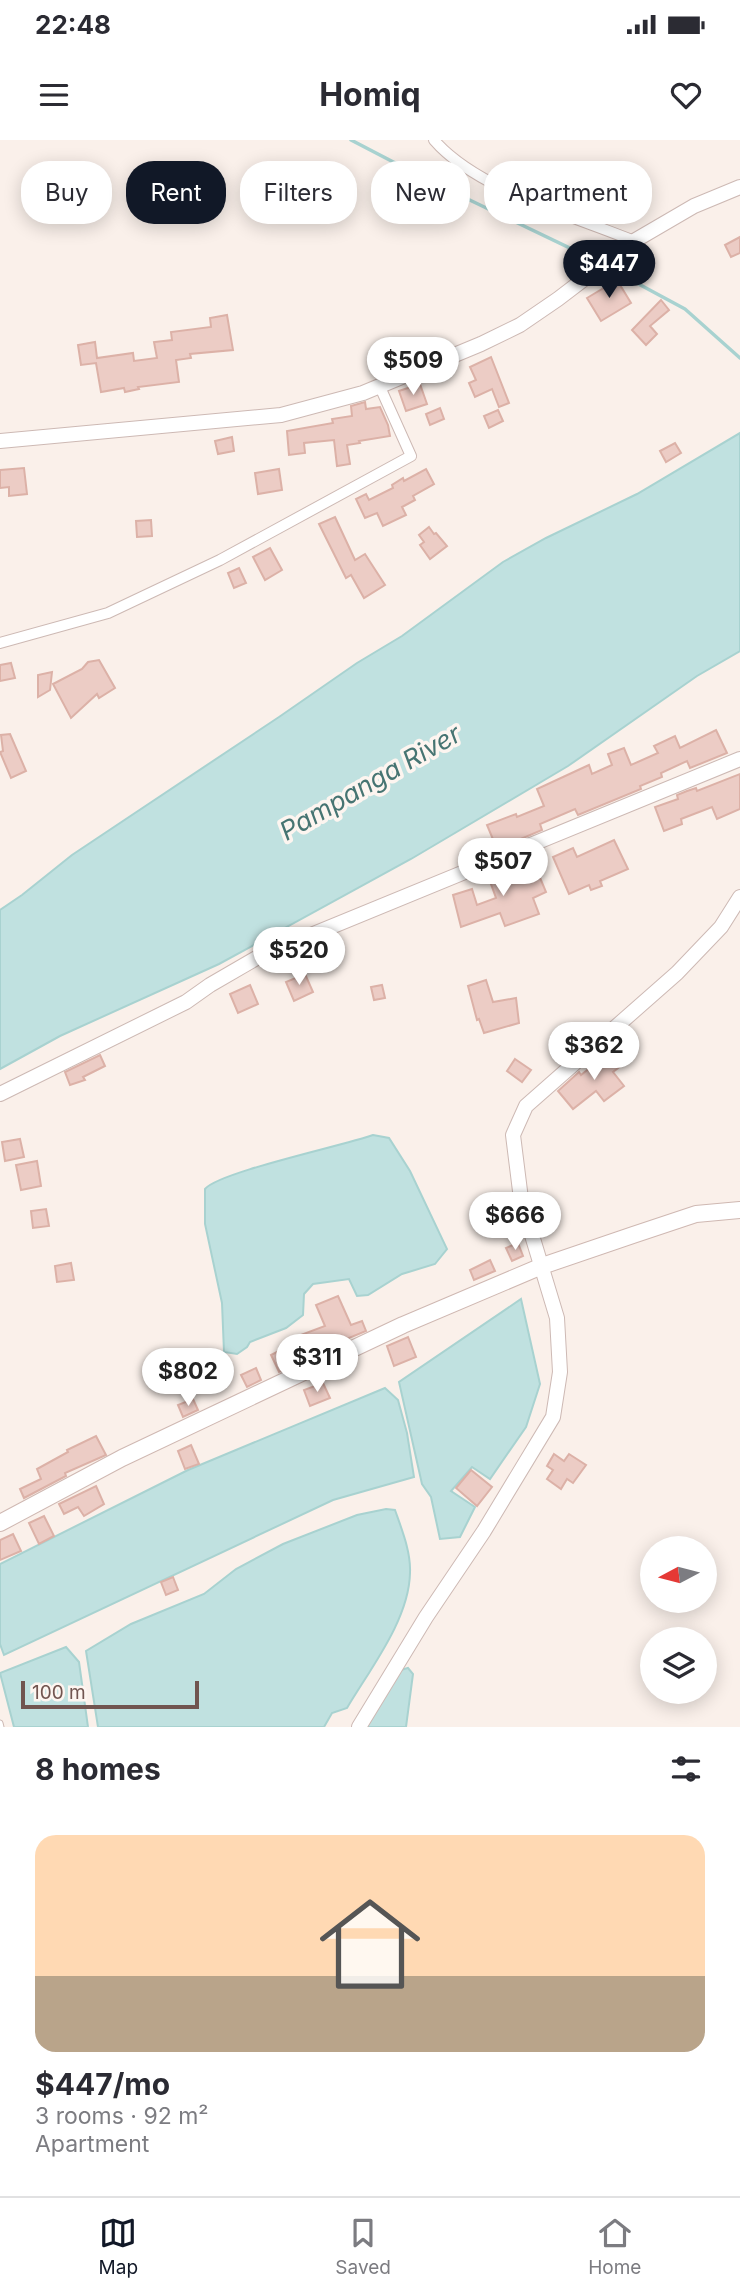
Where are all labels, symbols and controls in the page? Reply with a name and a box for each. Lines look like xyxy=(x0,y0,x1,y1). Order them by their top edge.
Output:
text: 22:48 xyxy=(35,9,111,40)
text: Homiq xyxy=(319,75,421,114)
icon: menu xyxy=(35,76,73,114)
icon: heart xyxy=(667,76,705,114)
chip: Buy xyxy=(21,161,112,224)
chip: Rent xyxy=(126,161,226,224)
chip: Filters xyxy=(240,161,357,224)
chip: New xyxy=(371,161,470,224)
chip: Apartment xyxy=(484,161,652,224)
pin: $447 xyxy=(568,240,650,300)
text: $447 xyxy=(579,249,639,277)
pin: $509 xyxy=(372,338,454,397)
text: $509 xyxy=(383,346,443,374)
water label: Pampanga River xyxy=(274,717,467,846)
pin: $507 xyxy=(462,838,544,898)
text: $507 xyxy=(474,847,532,875)
pin: $520 xyxy=(258,928,340,987)
text: $520 xyxy=(269,936,329,964)
pin: $362 xyxy=(553,1023,635,1082)
text: $362 xyxy=(564,1031,624,1059)
pin: $666 xyxy=(474,1192,556,1252)
text: $666 xyxy=(485,1201,545,1229)
pin: $311 xyxy=(276,1334,358,1394)
text: $311 xyxy=(292,1343,342,1371)
pin: $802 xyxy=(147,1348,229,1408)
text: $802 xyxy=(158,1357,218,1385)
north arrow xyxy=(640,1536,718,1614)
map controls xyxy=(640,1536,717,1704)
button: layers xyxy=(640,1627,717,1704)
scale bar xyxy=(21,1678,200,1710)
text: 100 m xyxy=(32,1681,86,1704)
icon: filters xyxy=(667,1750,705,1788)
text: 8 homes xyxy=(35,1751,161,1787)
icon: home xyxy=(307,1881,433,2007)
text: $447/mo xyxy=(35,2066,170,2102)
text: 3 rooms · 92 m² xyxy=(35,2102,208,2130)
text: Apartment xyxy=(35,2130,149,2158)
tab: Map xyxy=(99,2214,138,2279)
tab: Saved xyxy=(335,2214,391,2279)
tab: Home xyxy=(588,2214,641,2279)

